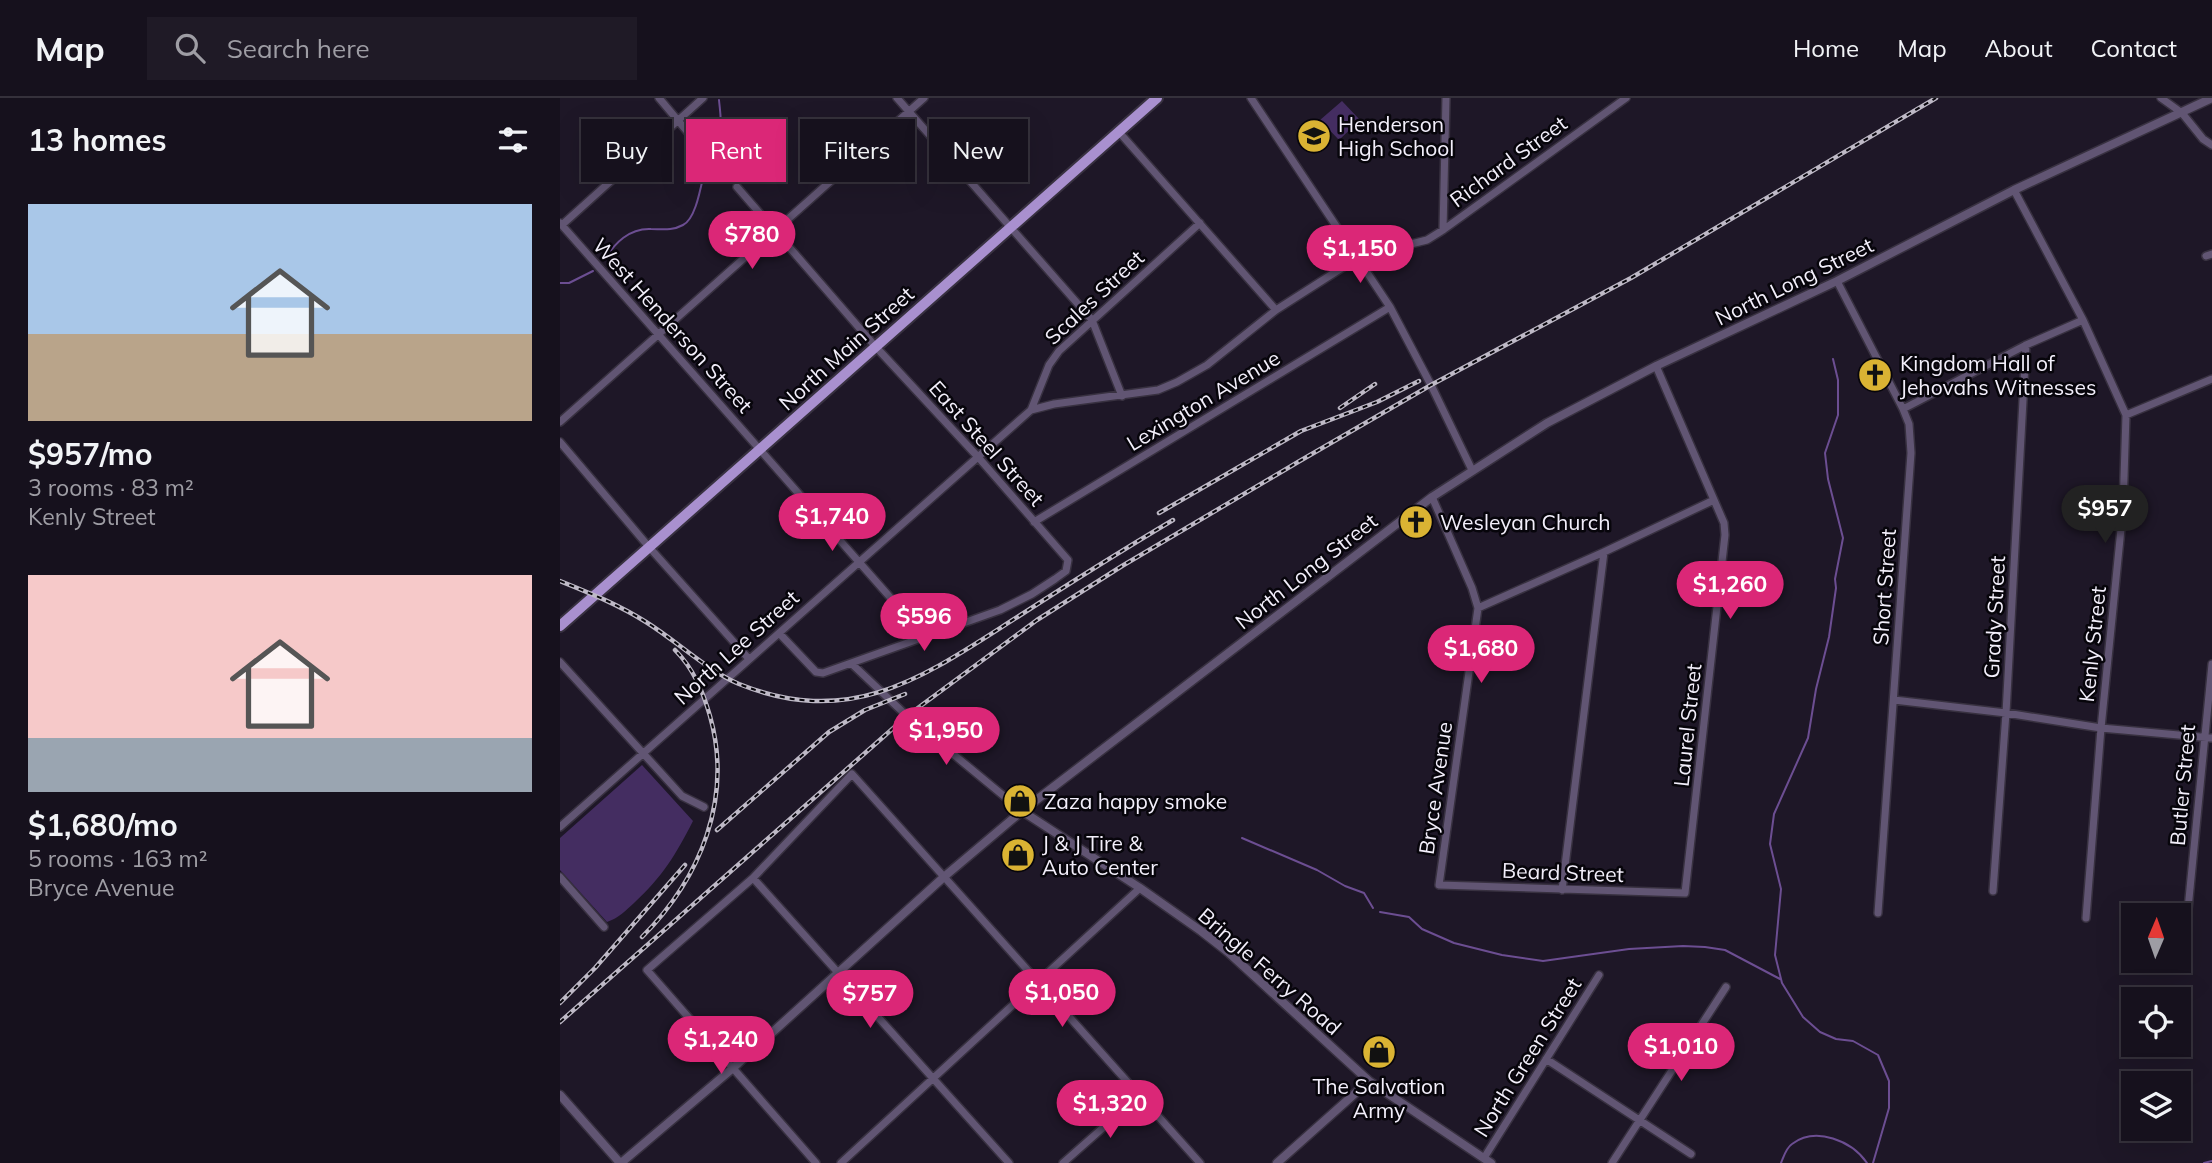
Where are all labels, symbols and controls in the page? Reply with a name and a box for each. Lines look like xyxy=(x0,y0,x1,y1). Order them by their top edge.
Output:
search box xyxy=(147,17,637,80)
text: Map xyxy=(35,28,105,69)
icon: search xyxy=(171,29,209,67)
text: Search here xyxy=(227,32,370,65)
text: Home xyxy=(1793,33,1859,63)
text: Map xyxy=(1897,33,1947,63)
text: About xyxy=(1985,33,2053,63)
text: Contact xyxy=(2091,33,2177,63)
street label: Richard Street xyxy=(1444,110,1572,212)
place label: Henderson High School xyxy=(1338,111,1454,161)
school or university icon: Henderson High School xyxy=(1295,117,1333,155)
chip: Buy xyxy=(581,119,672,182)
chip: Rent xyxy=(686,119,786,182)
chip: Filters xyxy=(800,119,915,182)
chip: New xyxy=(929,119,1028,182)
text: 13 homes xyxy=(28,121,167,159)
icon: filters xyxy=(494,121,532,159)
pin: $780 xyxy=(711,212,793,271)
text: $780 xyxy=(724,219,780,248)
pin: $1,150 xyxy=(1303,226,1417,285)
street label: North Long Street xyxy=(1711,231,1877,331)
street label: West Henderson Street xyxy=(588,232,758,418)
text: $1,150 xyxy=(1323,233,1397,262)
street label: Scales Street xyxy=(1039,244,1149,350)
icon: home xyxy=(217,250,343,376)
street label: North Main Street xyxy=(773,281,919,415)
street label: Lexington Avenue xyxy=(1122,344,1284,456)
place label: Kingdom Hall of Jehovahs Witnesses xyxy=(1900,350,2096,400)
church icon: Kingdom Hall of Jehovahs Witnesses xyxy=(1856,356,1894,394)
street label: East Steel Street xyxy=(924,375,1050,511)
text: $957/mo xyxy=(28,435,152,473)
text: 3 rooms · 83 m² xyxy=(28,473,194,502)
pin: $957 xyxy=(2064,486,2146,545)
text: $957 xyxy=(2077,493,2133,522)
pin: $1,740 xyxy=(775,494,889,553)
text: $1,740 xyxy=(795,501,869,530)
text: Kenly Street xyxy=(28,502,156,531)
church icon: Wesleyan Church xyxy=(1397,503,1435,541)
street label: North Long Street xyxy=(1230,508,1382,634)
place label: Wesleyan Church xyxy=(1440,509,1611,535)
street label: Short Street xyxy=(1867,528,1901,646)
street label: Grady Street xyxy=(1978,555,2010,679)
pin: $1,260 xyxy=(1673,561,1787,621)
text: $1,260 xyxy=(1693,569,1767,598)
street label: North Lee Street xyxy=(668,584,804,710)
street label: Kenly Street xyxy=(2073,585,2111,703)
pin: $596 xyxy=(883,594,965,653)
text: $596 xyxy=(896,601,952,630)
icon: home xyxy=(217,621,343,747)
pin: $1,680 xyxy=(1424,626,1538,685)
text: $1,680 xyxy=(1444,633,1518,662)
street label: Laurel Street xyxy=(1668,662,1706,788)
pin: $1,950 xyxy=(889,708,1003,767)
text: $1,950 xyxy=(909,715,983,744)
street label: Bryce Avenue xyxy=(1413,720,1457,856)
street label: Butler Street xyxy=(2164,723,2200,847)
shop icon: Zaza happy smoke xyxy=(1001,782,1039,820)
place label: Zaza happy smoke xyxy=(1044,788,1227,814)
text: $1,680/mo xyxy=(28,806,178,844)
place label: J & J Tire & Auto Center xyxy=(1042,830,1158,880)
shop icon: J & J Tire & Auto Center xyxy=(999,836,1037,874)
text: 5 rooms · 163 m² xyxy=(28,844,208,873)
street label: Beard Street xyxy=(1502,857,1624,887)
text: Bryce Avenue xyxy=(28,873,175,902)
street label: Bringle Ferry Road xyxy=(1193,902,1347,1040)
north arrow xyxy=(2121,903,2191,973)
map controls xyxy=(2121,903,2191,1141)
pin: $757 xyxy=(829,970,911,1030)
pin: $1,050 xyxy=(1005,970,1119,1029)
street label: North Green Street xyxy=(1468,973,1586,1141)
text: $1,050 xyxy=(1025,977,1099,1006)
text: $757 xyxy=(842,978,898,1007)
button: locate xyxy=(2121,987,2191,1057)
pin: $1,240 xyxy=(664,1016,778,1076)
text: $1,240 xyxy=(684,1024,758,1053)
pin: $1,010 xyxy=(1624,1024,1738,1083)
text: $1,010 xyxy=(1644,1031,1718,1060)
shop icon: The Salvation Army xyxy=(1360,1033,1398,1071)
button: layers xyxy=(2121,1071,2191,1141)
place label: The Salvation Army xyxy=(1313,1073,1445,1123)
pin: $1,320 xyxy=(1053,1080,1167,1140)
text: $1,320 xyxy=(1073,1088,1147,1117)

